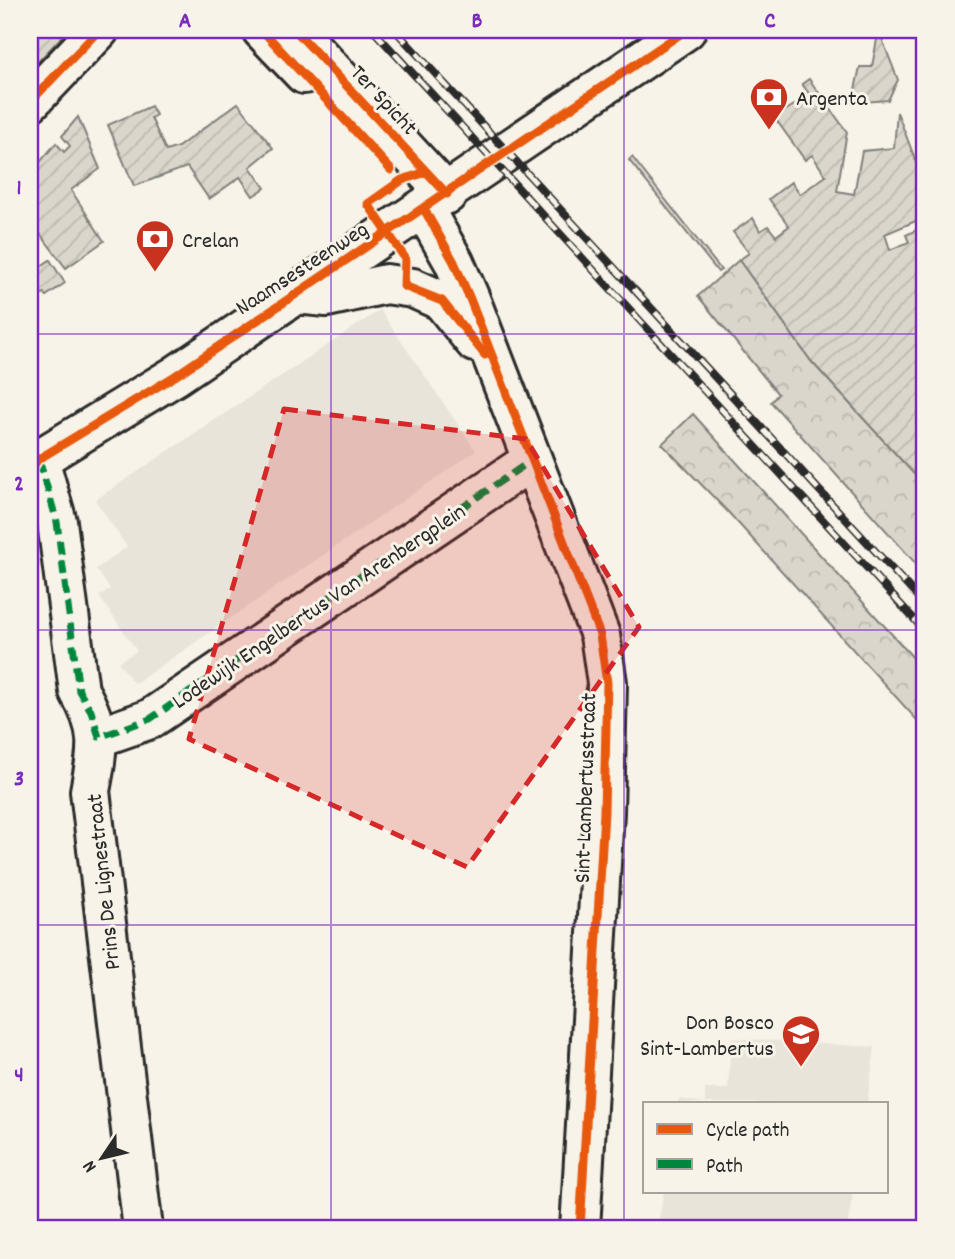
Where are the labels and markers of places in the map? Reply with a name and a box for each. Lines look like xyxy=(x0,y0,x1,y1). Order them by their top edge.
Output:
bank icon: Argenta xyxy=(748,76,790,131)
place label: Argenta xyxy=(796,84,868,117)
bank icon: Crelan xyxy=(134,218,176,273)
place label: Crelan xyxy=(182,226,239,259)
place label: Don Bosco Sint-Lambertus xyxy=(640,1008,774,1067)
school or university icon: Don Bosco Sint-Lambertus xyxy=(780,1013,822,1068)

